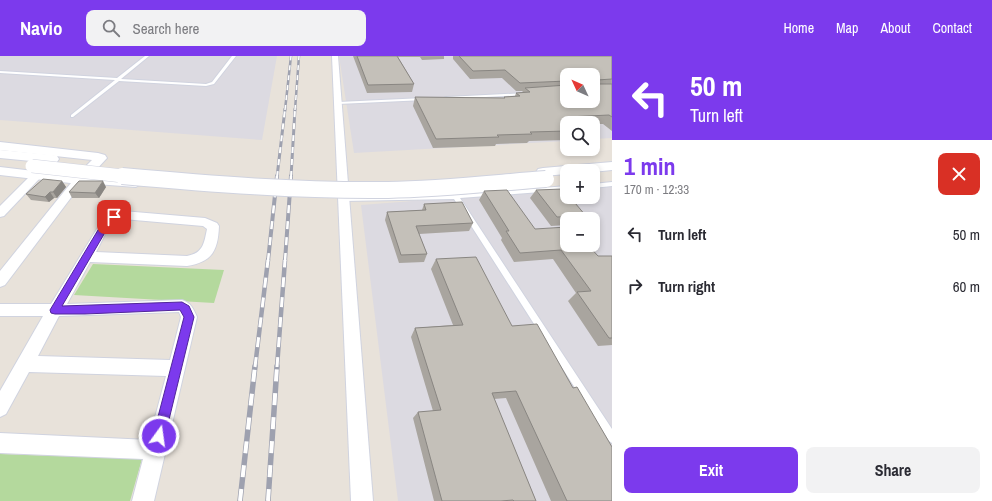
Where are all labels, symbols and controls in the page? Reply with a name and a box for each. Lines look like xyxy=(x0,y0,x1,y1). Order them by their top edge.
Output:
search box xyxy=(86,10,366,46)
text: Navio xyxy=(20,15,62,41)
icon: search xyxy=(100,17,122,39)
text: Search here xyxy=(132,18,199,39)
text: Home xyxy=(783,19,814,37)
text: Map xyxy=(836,19,858,37)
text: About xyxy=(880,19,910,37)
text: Contact xyxy=(932,19,972,37)
text: 50 m xyxy=(690,67,742,105)
north arrow xyxy=(560,68,600,108)
map controls xyxy=(560,68,600,252)
icon: left xyxy=(624,72,676,124)
text: Turn left xyxy=(690,103,743,128)
button: search xyxy=(560,116,600,156)
text: 1 min xyxy=(624,150,675,182)
button: close xyxy=(938,153,980,195)
button: + xyxy=(560,164,600,204)
text: 170 m · 12:33 xyxy=(624,181,689,198)
pin xyxy=(97,200,131,234)
icon: arrive xyxy=(103,206,125,228)
button: − xyxy=(560,212,600,252)
icon: left xyxy=(624,223,646,245)
text: Turn left xyxy=(658,224,706,245)
text: 50 m xyxy=(953,224,980,245)
icon: right xyxy=(624,275,646,297)
text: Turn right xyxy=(658,276,715,297)
text: 60 m xyxy=(953,276,980,297)
position arrow xyxy=(138,415,180,457)
button: Exit xyxy=(624,447,798,493)
button: Share xyxy=(806,447,980,493)

